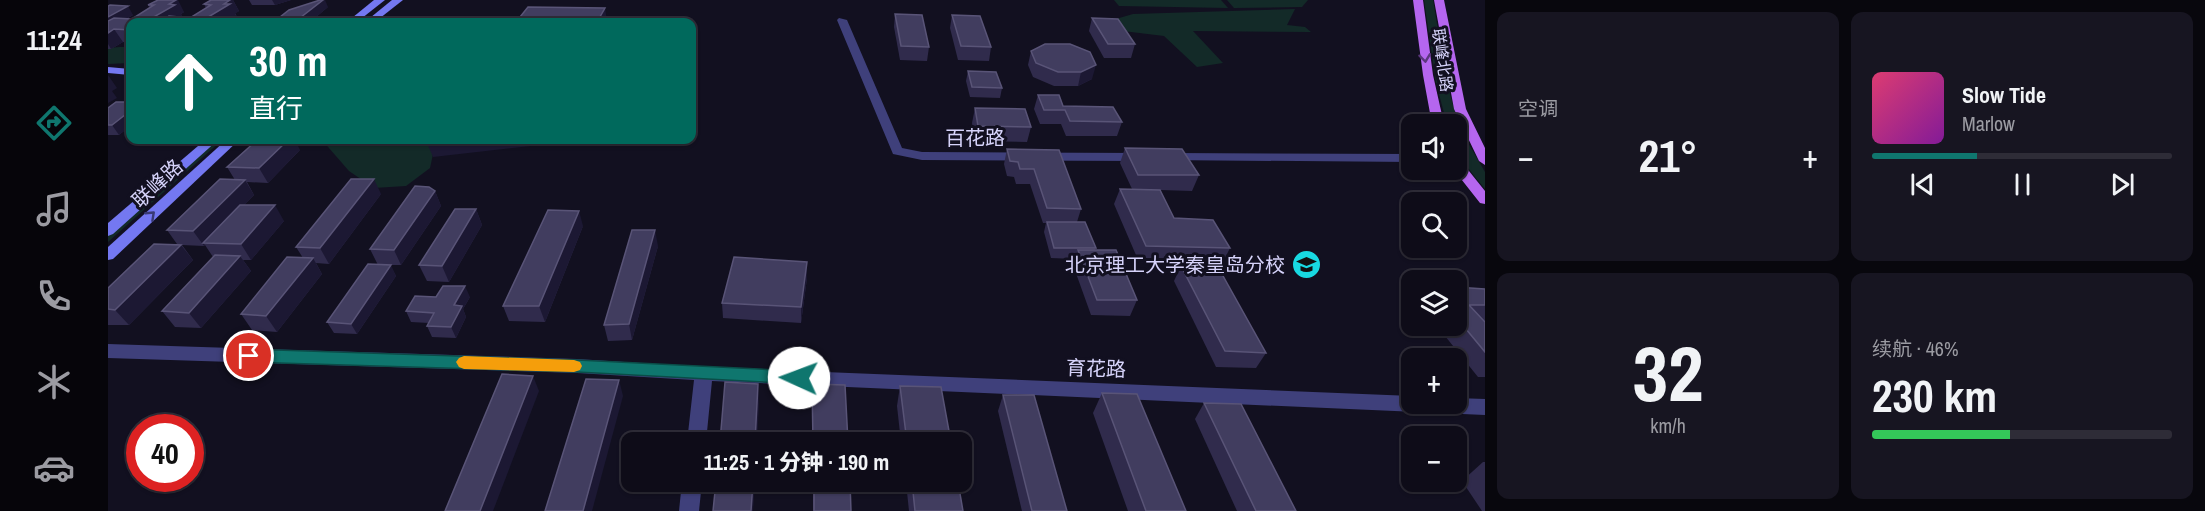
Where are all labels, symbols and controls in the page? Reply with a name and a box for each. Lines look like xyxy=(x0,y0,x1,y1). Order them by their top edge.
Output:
text: 11:24 xyxy=(26,22,82,58)
street label: 联峰北路 xyxy=(1428,27,1458,93)
text: 30 m xyxy=(249,33,328,89)
icon: ahead xyxy=(150,42,228,120)
one-way arrow xyxy=(1419,53,1431,63)
text: Slow Tide xyxy=(1962,80,2046,110)
text: 直行 xyxy=(249,90,303,126)
text: 空调 xyxy=(1518,95,1558,122)
icon: directions xyxy=(33,102,75,144)
text: Marlow xyxy=(1962,110,2015,137)
map controls xyxy=(1401,114,1467,492)
button: sound xyxy=(1401,114,1467,180)
street label: 百花路 xyxy=(945,124,1005,151)
text: 21° xyxy=(1638,125,1698,186)
text: − xyxy=(1518,134,1534,178)
text: + xyxy=(1802,134,1818,178)
street label: 联峰路 xyxy=(126,153,188,213)
icon: previous xyxy=(1906,168,1939,201)
icon: pause xyxy=(2006,168,2039,201)
icon: next xyxy=(2106,168,2139,201)
icon: music xyxy=(33,188,75,230)
button: search xyxy=(1401,192,1467,258)
one-way arrow xyxy=(144,211,155,222)
school or university icon: 北京理工大学秦皇岛分校 xyxy=(1290,248,1322,280)
place label: 北京理工大学秦皇岛分校 xyxy=(1065,251,1285,278)
button: layers xyxy=(1401,270,1467,336)
icon: phone xyxy=(33,275,75,317)
text: 32 xyxy=(1632,320,1704,425)
pin xyxy=(223,330,274,381)
text: 续航 · 46% xyxy=(1872,335,1959,362)
icon: arrive xyxy=(232,339,265,372)
position arrow xyxy=(767,346,831,410)
button: + xyxy=(1401,348,1467,414)
street label: 育花路 xyxy=(1066,353,1126,383)
icon: climate xyxy=(33,361,75,403)
text: 230 km xyxy=(1872,365,1997,426)
text: km/h xyxy=(1650,412,1686,439)
speed limit sign: 40 xyxy=(126,414,204,492)
button: − xyxy=(1401,426,1467,492)
icon: car xyxy=(33,447,75,489)
text: 11:25 · 1 分钟 · 190 m xyxy=(704,447,889,477)

